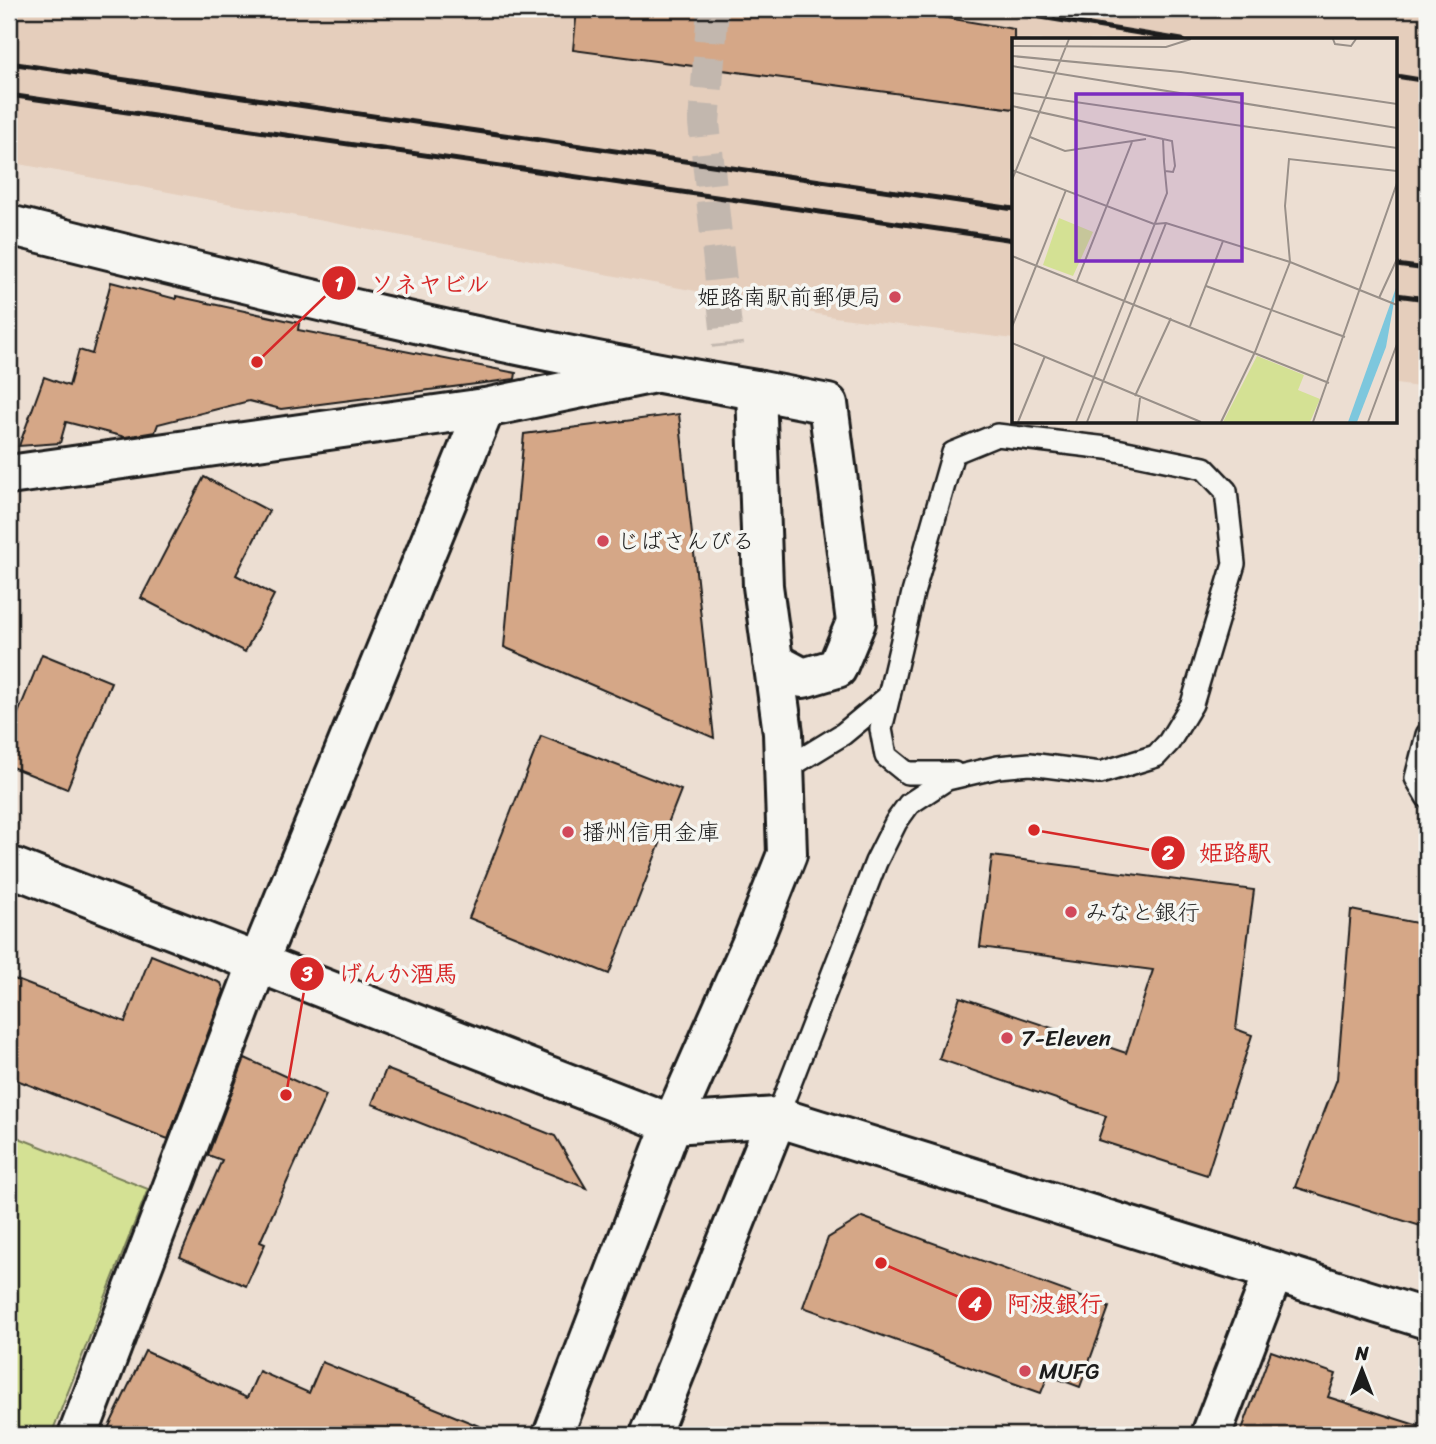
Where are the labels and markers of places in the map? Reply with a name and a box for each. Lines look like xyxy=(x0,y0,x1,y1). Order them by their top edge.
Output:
callout: ソネヤビル xyxy=(321,261,504,306)
place label: 姫路南駅前郵便局 xyxy=(697,277,881,318)
marker: 姫路南駅前郵便局 xyxy=(887,289,903,305)
place label: じばさんびる xyxy=(617,521,755,562)
marker: じばさんびる xyxy=(595,533,611,549)
place label: 播州信用金庫 xyxy=(582,812,720,853)
marker: 播州信用金庫 xyxy=(560,824,576,840)
callout: 姫路駅 xyxy=(1150,831,1285,876)
place label: みなと銀行 xyxy=(1085,892,1200,933)
marker: みなと銀行 xyxy=(1063,904,1079,920)
callout: げんか酒馬 xyxy=(289,952,472,997)
place label: 7-Eleven xyxy=(1021,1018,1111,1059)
marker: 7-Eleven xyxy=(999,1030,1015,1046)
callout: 阿波銀行 xyxy=(958,1281,1117,1326)
place label: MUFG xyxy=(1039,1351,1100,1392)
marker: MUFG xyxy=(1017,1363,1033,1379)

